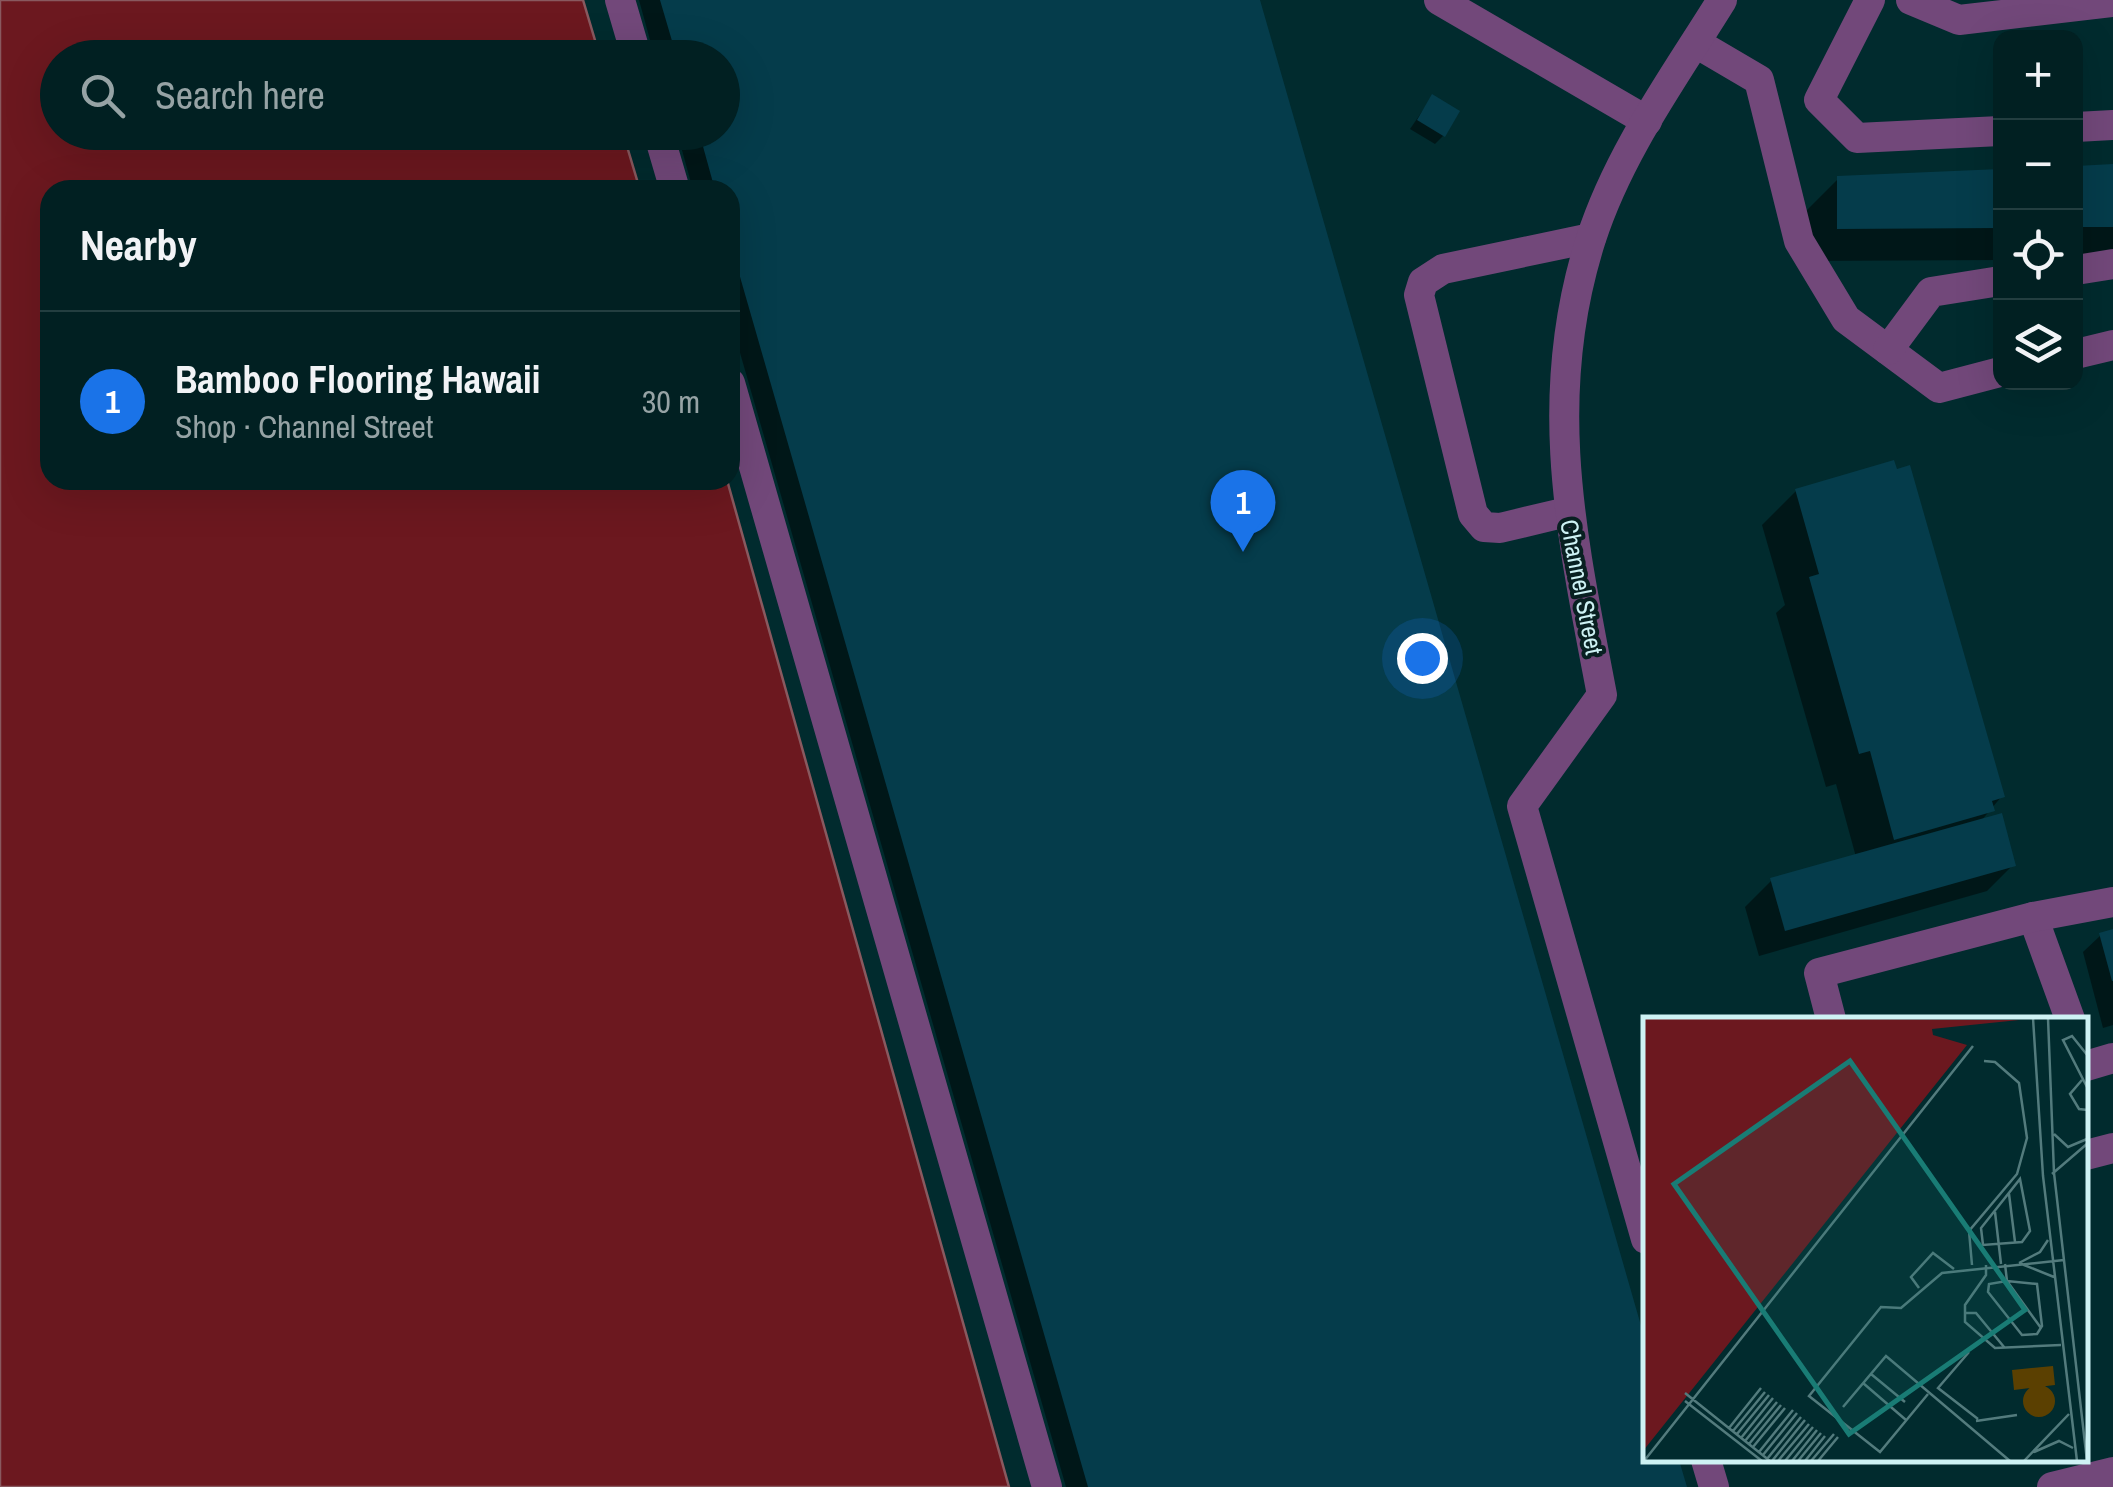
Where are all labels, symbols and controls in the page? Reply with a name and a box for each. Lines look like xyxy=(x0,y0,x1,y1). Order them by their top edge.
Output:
map controls xyxy=(1993,30,2083,390)
button: + xyxy=(1993,30,2083,120)
search box xyxy=(40,40,740,150)
icon: search xyxy=(75,68,130,123)
text: Search here xyxy=(155,70,325,121)
button: − xyxy=(1993,120,2083,210)
button: locate xyxy=(1993,210,2083,300)
text: Nearby xyxy=(80,217,197,273)
button: layers xyxy=(1993,300,2083,390)
text: Bamboo Flooring Hawaii xyxy=(175,354,540,405)
text: 1 xyxy=(105,380,120,423)
text: 30 m xyxy=(642,380,700,423)
text: Shop · Channel Street xyxy=(175,405,433,448)
pin: 1 xyxy=(1210,470,1276,552)
street label: Channel Street xyxy=(1552,517,1612,658)
your location xyxy=(1397,633,1448,684)
inset map xyxy=(1643,1017,2088,1462)

